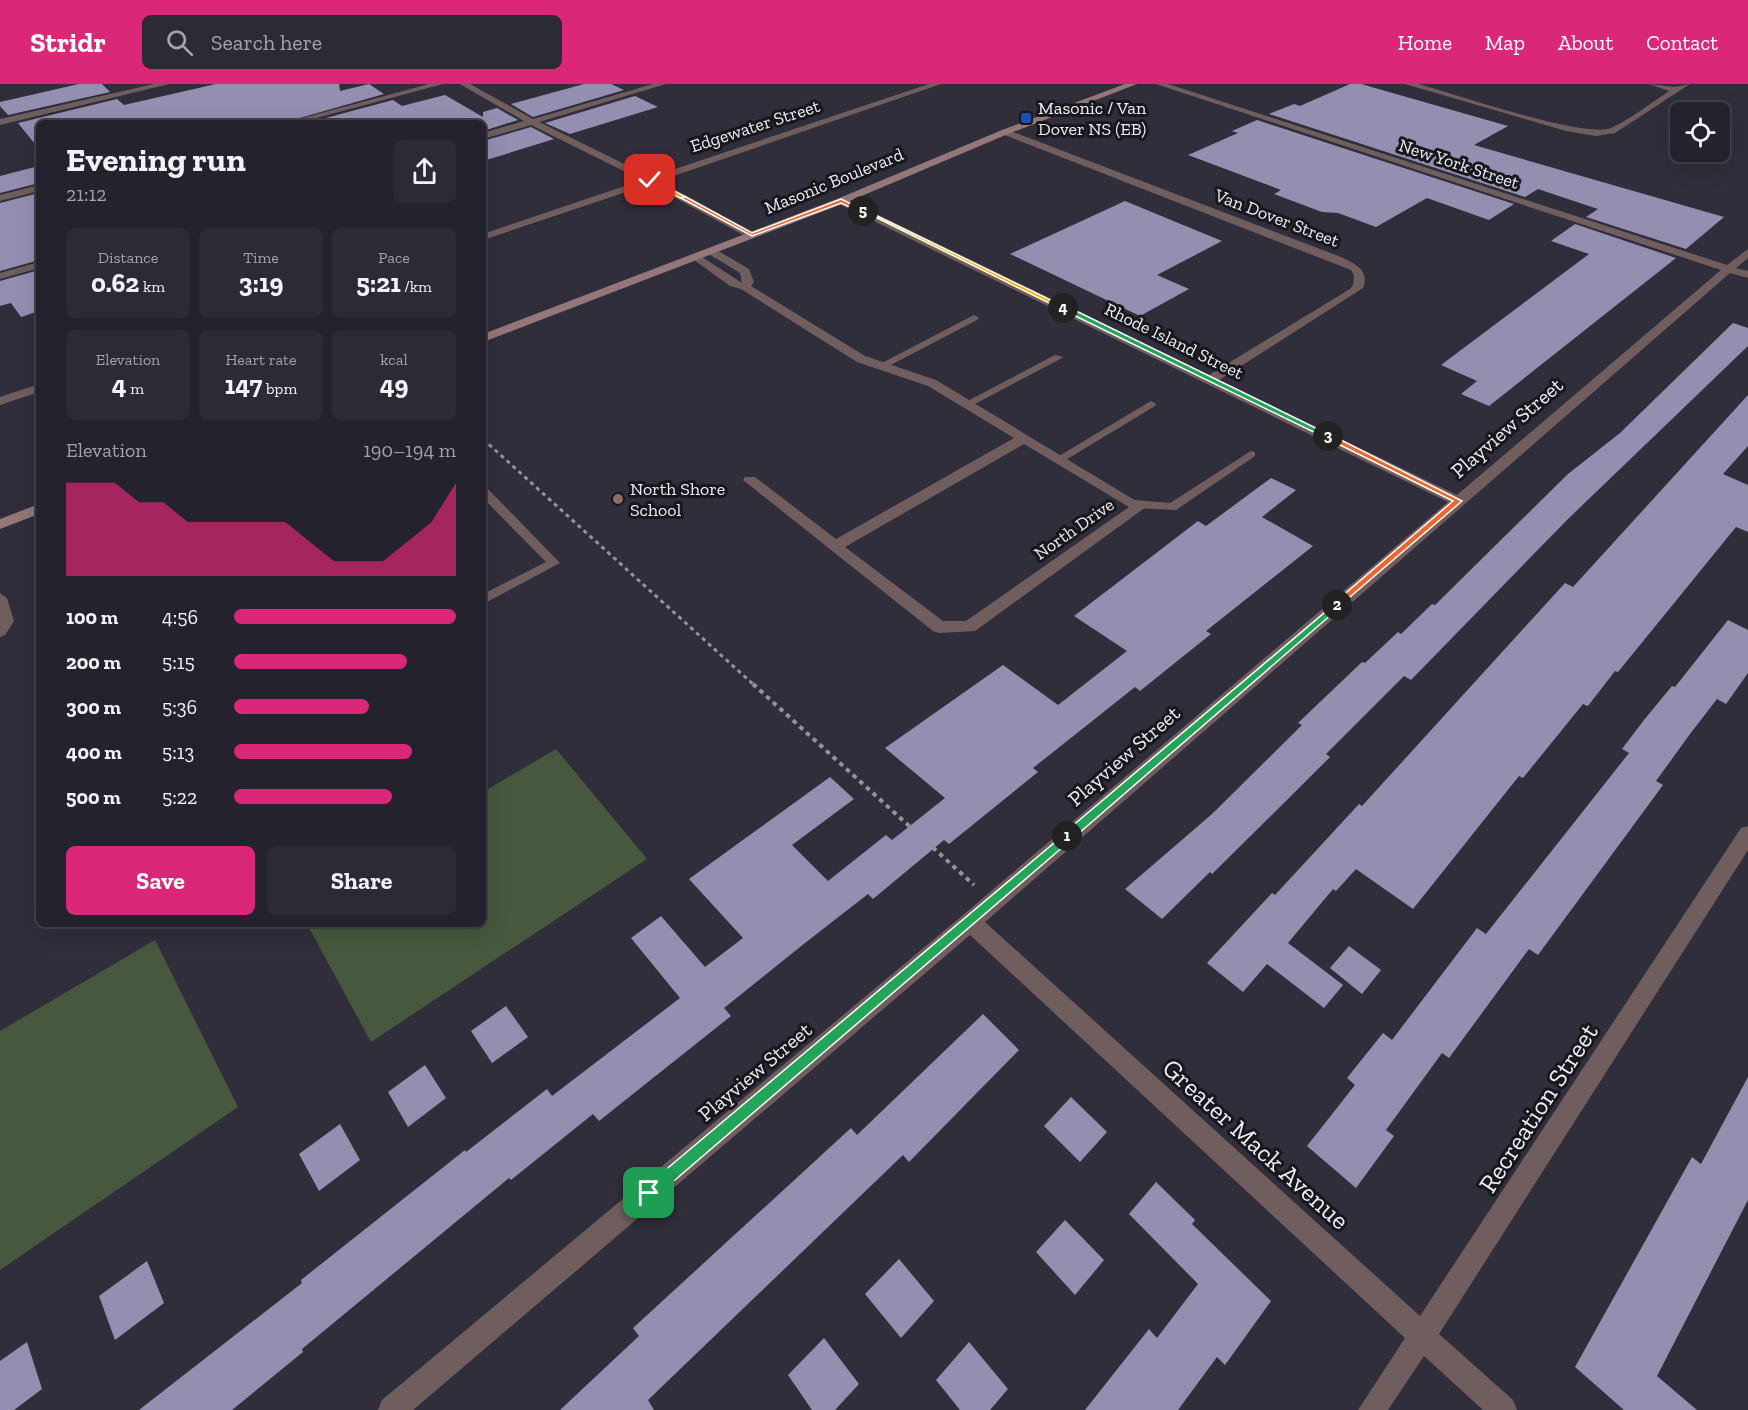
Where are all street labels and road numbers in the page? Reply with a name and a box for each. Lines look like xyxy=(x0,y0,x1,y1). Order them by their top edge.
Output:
street label: Edgewater Street xyxy=(687,95,823,157)
street label: New York Street xyxy=(1396,134,1522,194)
street label: Masonic Boulevard xyxy=(761,143,907,219)
street label: Van Dover Street xyxy=(1211,184,1343,252)
street label: Rhode Island Street xyxy=(1101,298,1247,384)
street label: Playview Street xyxy=(1446,372,1568,483)
street label: North Drive xyxy=(1030,493,1118,565)
street label: Playview Street xyxy=(1063,700,1185,811)
street label: Playview Street xyxy=(693,1017,817,1126)
street label: Recreation Street xyxy=(1471,1017,1605,1199)
street label: Greater Mack Avenue xyxy=(1156,1052,1356,1236)

